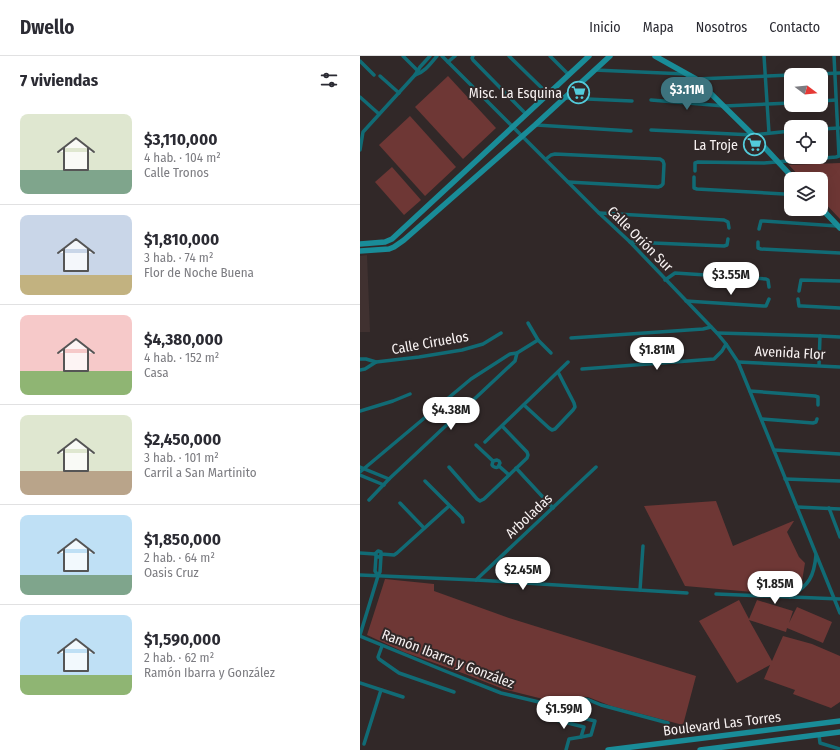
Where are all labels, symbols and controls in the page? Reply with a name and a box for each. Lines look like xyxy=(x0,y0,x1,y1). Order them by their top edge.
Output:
text: Dwello xyxy=(20,16,74,39)
text: Inicio xyxy=(589,19,621,36)
text: Mapa xyxy=(643,19,674,36)
text: Nosotros xyxy=(696,19,747,36)
text: Contacto xyxy=(769,19,820,36)
north arrow xyxy=(784,68,828,112)
map controls xyxy=(784,68,828,216)
icon: filters xyxy=(318,69,340,91)
text: 7 viviendas xyxy=(20,70,98,91)
pin: $3.11M xyxy=(654,77,720,111)
supermarket icon: Misc. La Esquina xyxy=(565,80,591,106)
text: $3.11M xyxy=(670,82,704,97)
place label: Misc. La Esquina xyxy=(469,85,562,102)
button: locate xyxy=(784,120,828,164)
text: $3,110,000 xyxy=(144,129,217,150)
icon: home xyxy=(52,130,100,178)
supermarket icon: La Troje xyxy=(741,132,767,158)
place label: La Troje xyxy=(693,137,738,154)
text: 4 hab. · 104 m² xyxy=(144,150,221,165)
text: Calle Tronos xyxy=(144,165,209,180)
button: layers xyxy=(784,172,828,216)
street label: Calle Orión Sur xyxy=(604,203,676,275)
text: $1,810,000 xyxy=(144,229,219,250)
icon: home xyxy=(52,231,100,279)
text: 3 hab. · 74 m² xyxy=(144,250,213,265)
pin: $3.55M xyxy=(698,262,764,296)
text: Flor de Noche Buena xyxy=(144,265,254,280)
text: $3.55M xyxy=(712,267,750,282)
street label: Calle Ciruelos xyxy=(390,328,470,358)
text: $4,380,000 xyxy=(144,329,223,350)
icon: home xyxy=(52,331,100,379)
pin: $1.81M xyxy=(624,337,690,371)
text: $1.81M xyxy=(639,342,675,357)
street label: Avenida Flor xyxy=(754,343,826,363)
text: 4 hab. · 152 m² xyxy=(144,350,219,365)
text: Casa xyxy=(144,365,169,380)
pin: $4.38M xyxy=(418,397,484,431)
text: $4.38M xyxy=(432,402,470,417)
text: $2,450,000 xyxy=(144,429,221,450)
icon: home xyxy=(52,431,100,479)
text: 3 hab. · 101 m² xyxy=(144,450,219,465)
text: Carril a San Martinito xyxy=(144,465,257,480)
street label: Arboladas xyxy=(502,490,556,542)
text: $1,850,000 xyxy=(144,529,221,550)
icon: home xyxy=(52,531,100,579)
text: 2 hab. · 64 m² xyxy=(144,550,215,565)
pin: $2.45M xyxy=(490,557,556,591)
text: $2.45M xyxy=(504,562,542,577)
text: Oasis Cruz xyxy=(144,565,199,580)
pin: $1.85M xyxy=(742,571,808,605)
text: $1.85M xyxy=(756,576,794,591)
street label: Ramón Ibarra y González xyxy=(379,626,517,692)
text: $1,590,000 xyxy=(144,629,221,650)
icon: home xyxy=(52,631,100,679)
text: 2 hab. · 62 m² xyxy=(144,650,214,665)
text: Ramón Ibarra y González xyxy=(144,665,275,680)
pin: $1.59M xyxy=(531,696,597,730)
text: $1.59M xyxy=(546,701,582,716)
street label: Boulevard Las Torres xyxy=(662,708,782,740)

